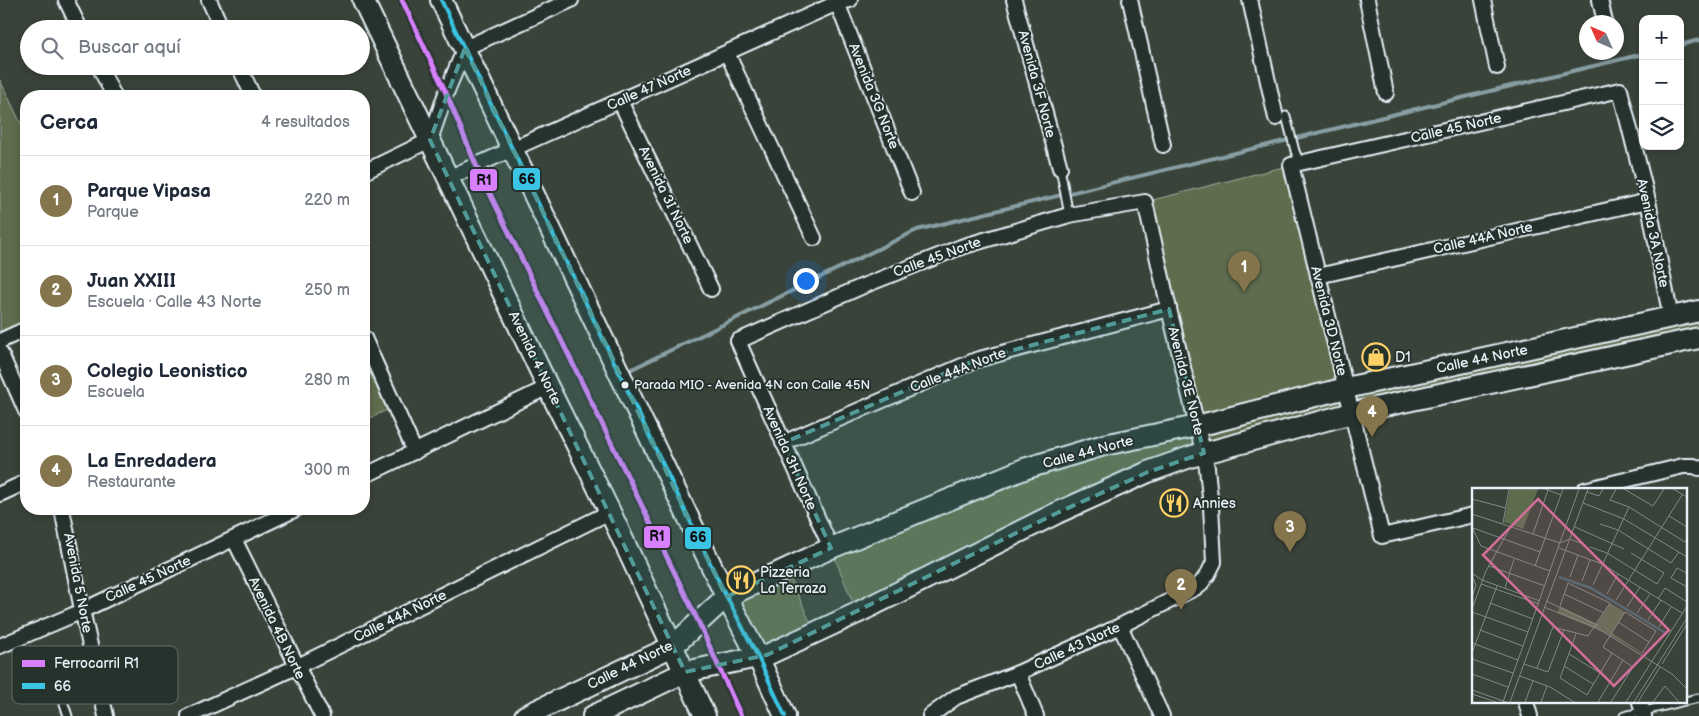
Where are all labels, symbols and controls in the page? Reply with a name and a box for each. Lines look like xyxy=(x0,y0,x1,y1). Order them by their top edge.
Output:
north arrow xyxy=(1579,15,1624,60)
map controls xyxy=(1639,15,1684,150)
button: + xyxy=(1639,15,1684,60)
search box xyxy=(20,20,370,75)
street label: Avenida 3F Norte xyxy=(1014,28,1060,140)
icon: search xyxy=(38,34,66,62)
text: Buscar aquí xyxy=(78,36,181,59)
street label: Avenida 3G Norte xyxy=(845,41,903,151)
button: − xyxy=(1639,60,1684,105)
street label: Calle 47 Norte xyxy=(604,62,694,114)
button: layers xyxy=(1639,105,1684,150)
street label: Calle 45 Norte xyxy=(1409,109,1503,147)
text: Cerca xyxy=(40,110,98,135)
text: 4 resultados xyxy=(261,113,350,132)
street label: Avenida 3I Norte xyxy=(635,143,697,247)
line badge: 66 xyxy=(512,167,541,191)
line badge: R1 xyxy=(469,168,498,192)
text: 66 xyxy=(519,171,535,188)
text: R1 xyxy=(476,172,492,189)
street label: Avenida 3A Norte xyxy=(1633,177,1673,289)
text: Parque Vipasa xyxy=(87,180,211,203)
text: 1 xyxy=(53,191,59,210)
text: 220 m xyxy=(304,191,350,210)
text: Parque xyxy=(87,203,139,222)
street label: Calle 44A Norte xyxy=(1432,218,1534,258)
street label: Calle 45 Norte xyxy=(891,233,983,281)
pin: 1 xyxy=(1228,251,1260,292)
street label: Avenida 3D Norte xyxy=(1307,264,1351,378)
your location xyxy=(793,268,819,294)
text: Juan XXIII xyxy=(87,270,176,293)
text: 2 xyxy=(51,281,61,300)
text: 250 m xyxy=(304,281,350,300)
text: Escuela · Calle 43 Norte xyxy=(87,293,262,312)
street label: Avenida 4 Norte xyxy=(505,308,565,408)
street label: Avenida 3E Norte xyxy=(1164,325,1208,437)
street label: Calle 44 Norte xyxy=(1435,341,1529,377)
shop icon: D1 xyxy=(1361,342,1391,372)
street label: Calle 44A Norte xyxy=(908,344,1008,396)
place label: D1 xyxy=(1395,349,1411,366)
text: Colegio Leonistico xyxy=(87,360,248,383)
text: 3 xyxy=(51,371,61,390)
text: 280 m xyxy=(304,371,350,390)
place label: Parada MIO - Avenida 4N con Calle 45N xyxy=(634,377,870,393)
marker: Parada MIO - Avenida 4N con Calle 45N xyxy=(620,380,630,390)
text: Escuela xyxy=(87,383,145,402)
pin: 4 xyxy=(1356,396,1388,437)
street label: Avenida 3H Norte xyxy=(759,403,821,513)
street label: Calle 44 Norte xyxy=(1041,432,1135,472)
text: La Enredadera xyxy=(87,450,217,473)
text: 4 xyxy=(51,461,61,480)
text: 300 m xyxy=(304,461,350,480)
text: Restaurante xyxy=(87,473,176,492)
restaurant icon: Annies xyxy=(1159,488,1189,518)
inset map xyxy=(1472,488,1686,704)
place label: Annies xyxy=(1193,495,1236,512)
pin: 3 xyxy=(1274,511,1306,552)
line badge: R1 xyxy=(643,525,671,549)
line badge: 66 xyxy=(684,526,712,550)
text: R1 xyxy=(649,528,665,545)
text: 66 xyxy=(690,529,706,546)
street label: Avenida 5 Norte xyxy=(60,531,96,635)
street label: Calle 45 Norte xyxy=(103,552,193,606)
place label: Pizzeria La Terraza xyxy=(760,564,826,597)
restaurant icon: Pizzeria La Terraza xyxy=(726,565,756,595)
pin: 2 xyxy=(1165,569,1197,610)
street label: Avenida 4B Norte xyxy=(245,574,309,682)
street label: Calle 44A Norte xyxy=(351,586,449,646)
street label: Calle 43 Norte xyxy=(1031,619,1123,673)
street label: Calle 44 Norte xyxy=(585,637,675,693)
legend xyxy=(12,646,178,704)
text: Ferrocarril R1 xyxy=(54,655,139,672)
text: 66 xyxy=(54,678,72,695)

